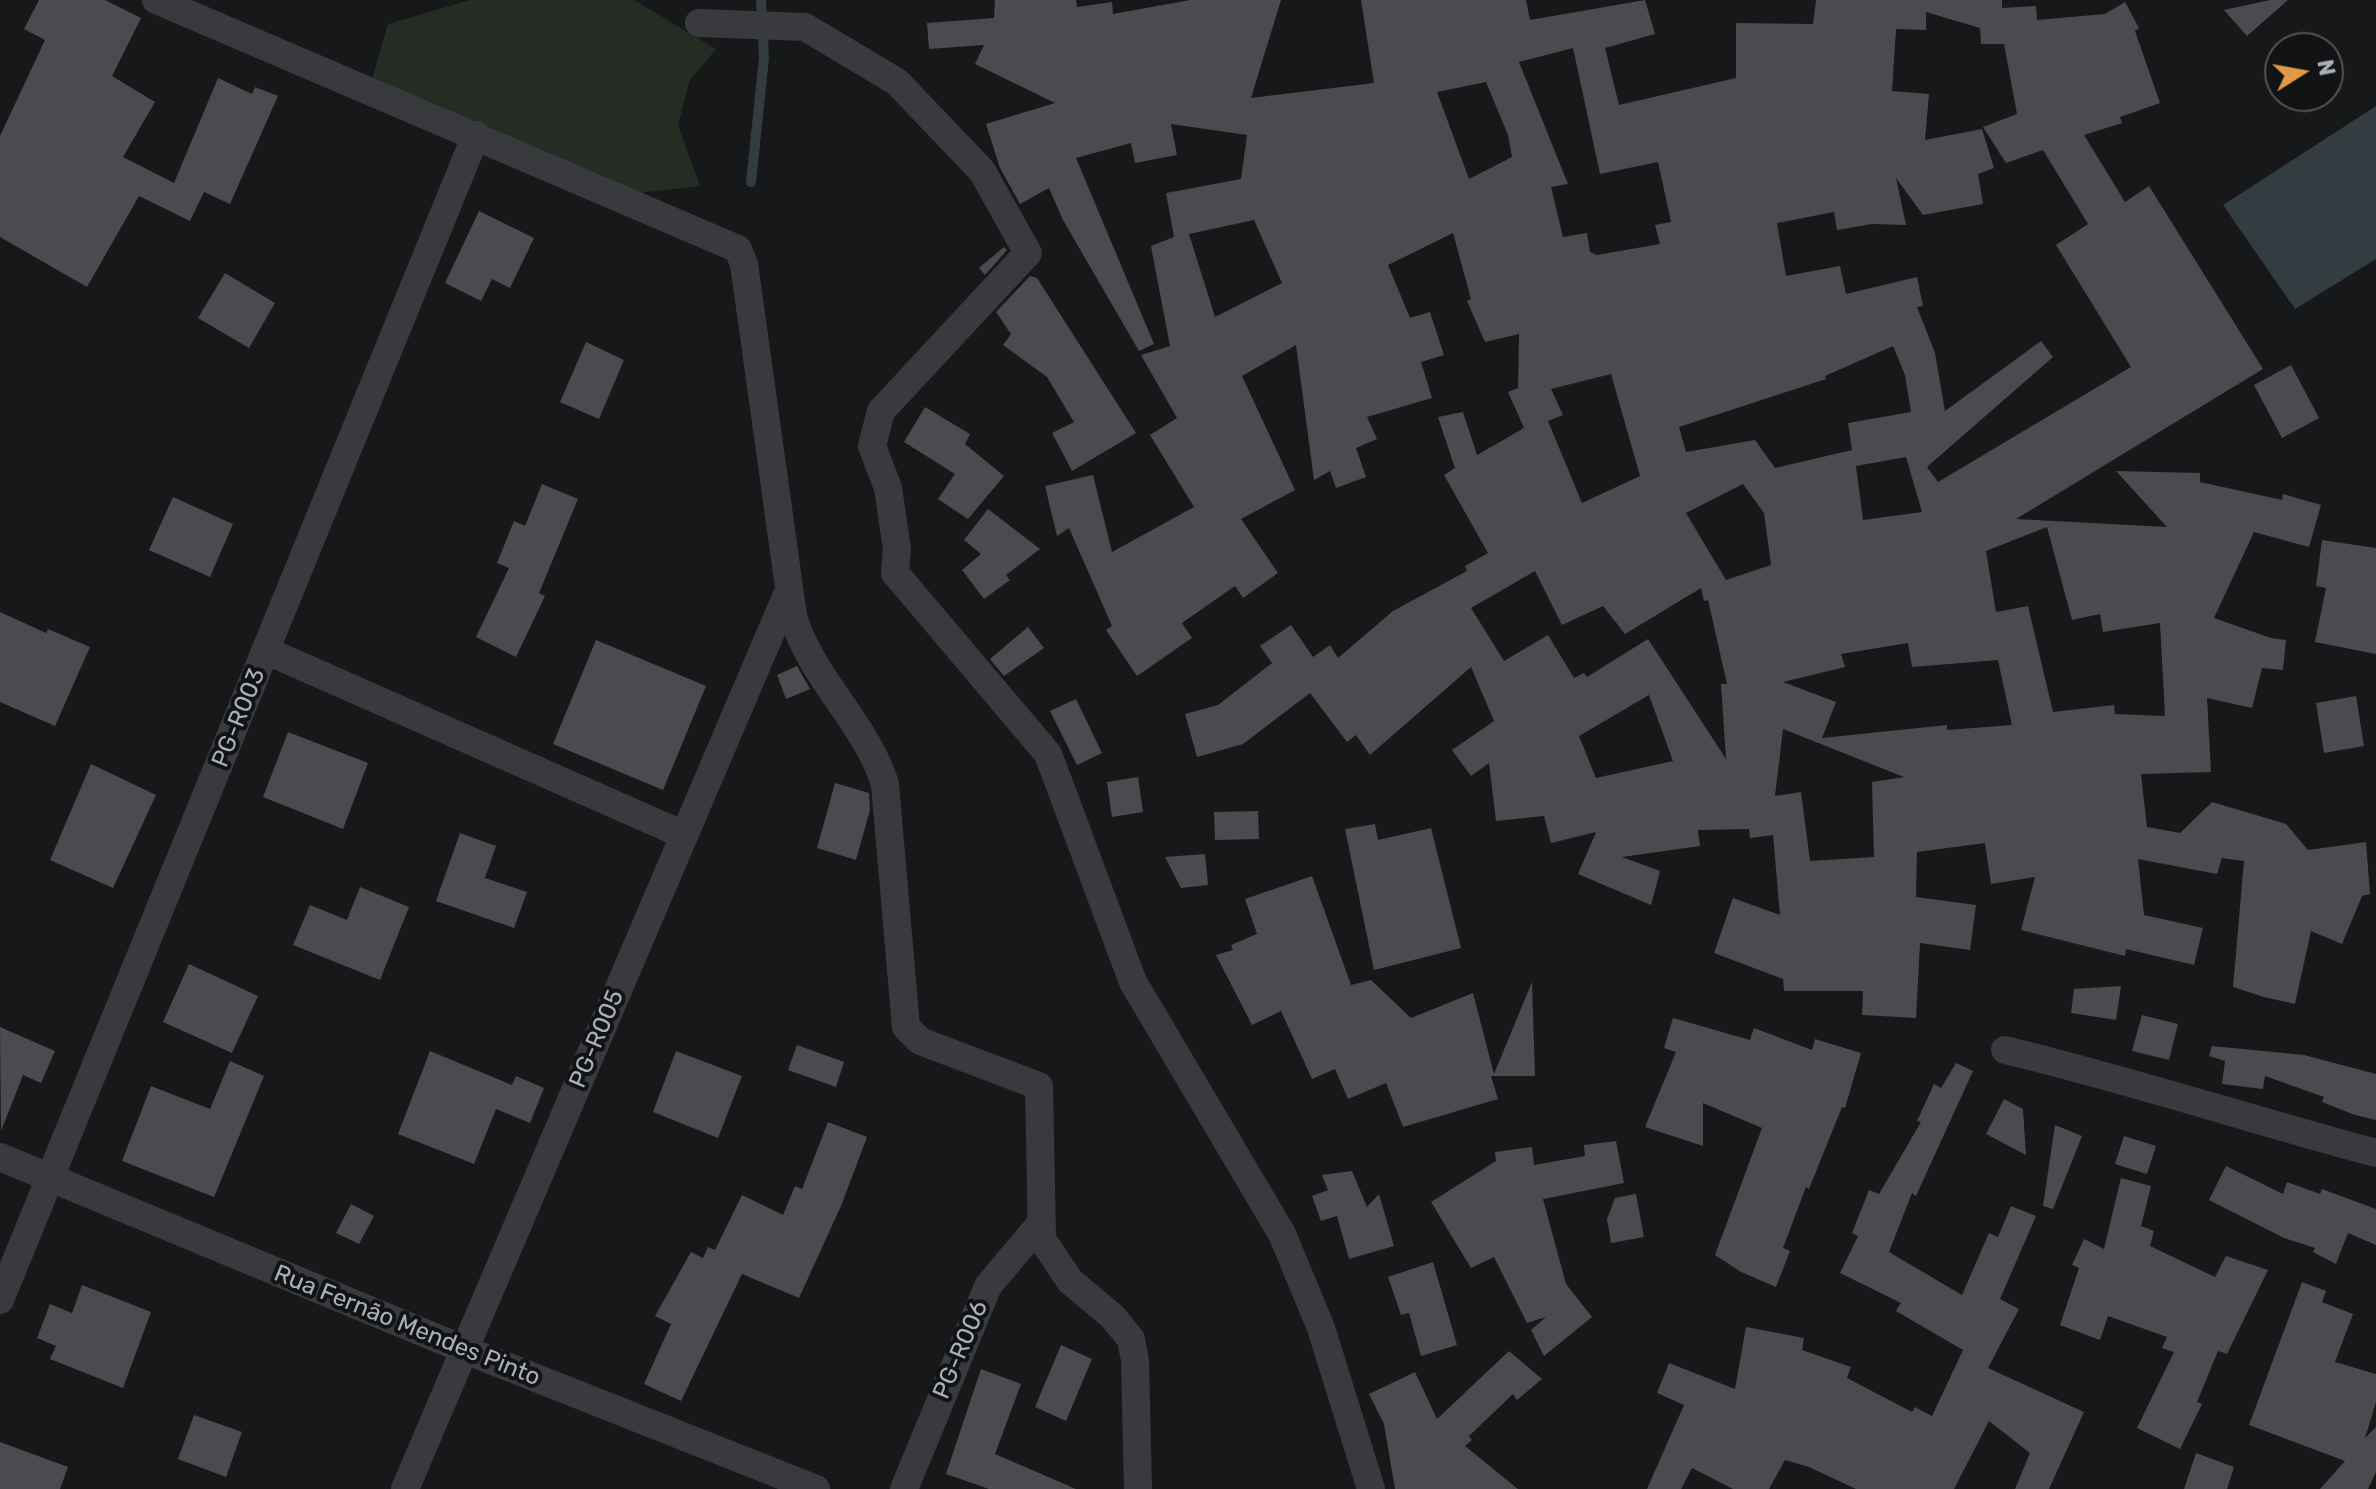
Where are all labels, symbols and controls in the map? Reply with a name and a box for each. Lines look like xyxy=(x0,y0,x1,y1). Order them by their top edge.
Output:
north arrow xyxy=(2264,32,2344,112)
text: N xyxy=(2311,57,2341,78)
street label: PG-R003 xyxy=(206,664,272,772)
street label: PG-R005 xyxy=(563,986,631,1092)
street label: Rua Fernão Mendes Pinto xyxy=(270,1259,544,1393)
street label: PG-R006 xyxy=(927,1297,995,1403)

